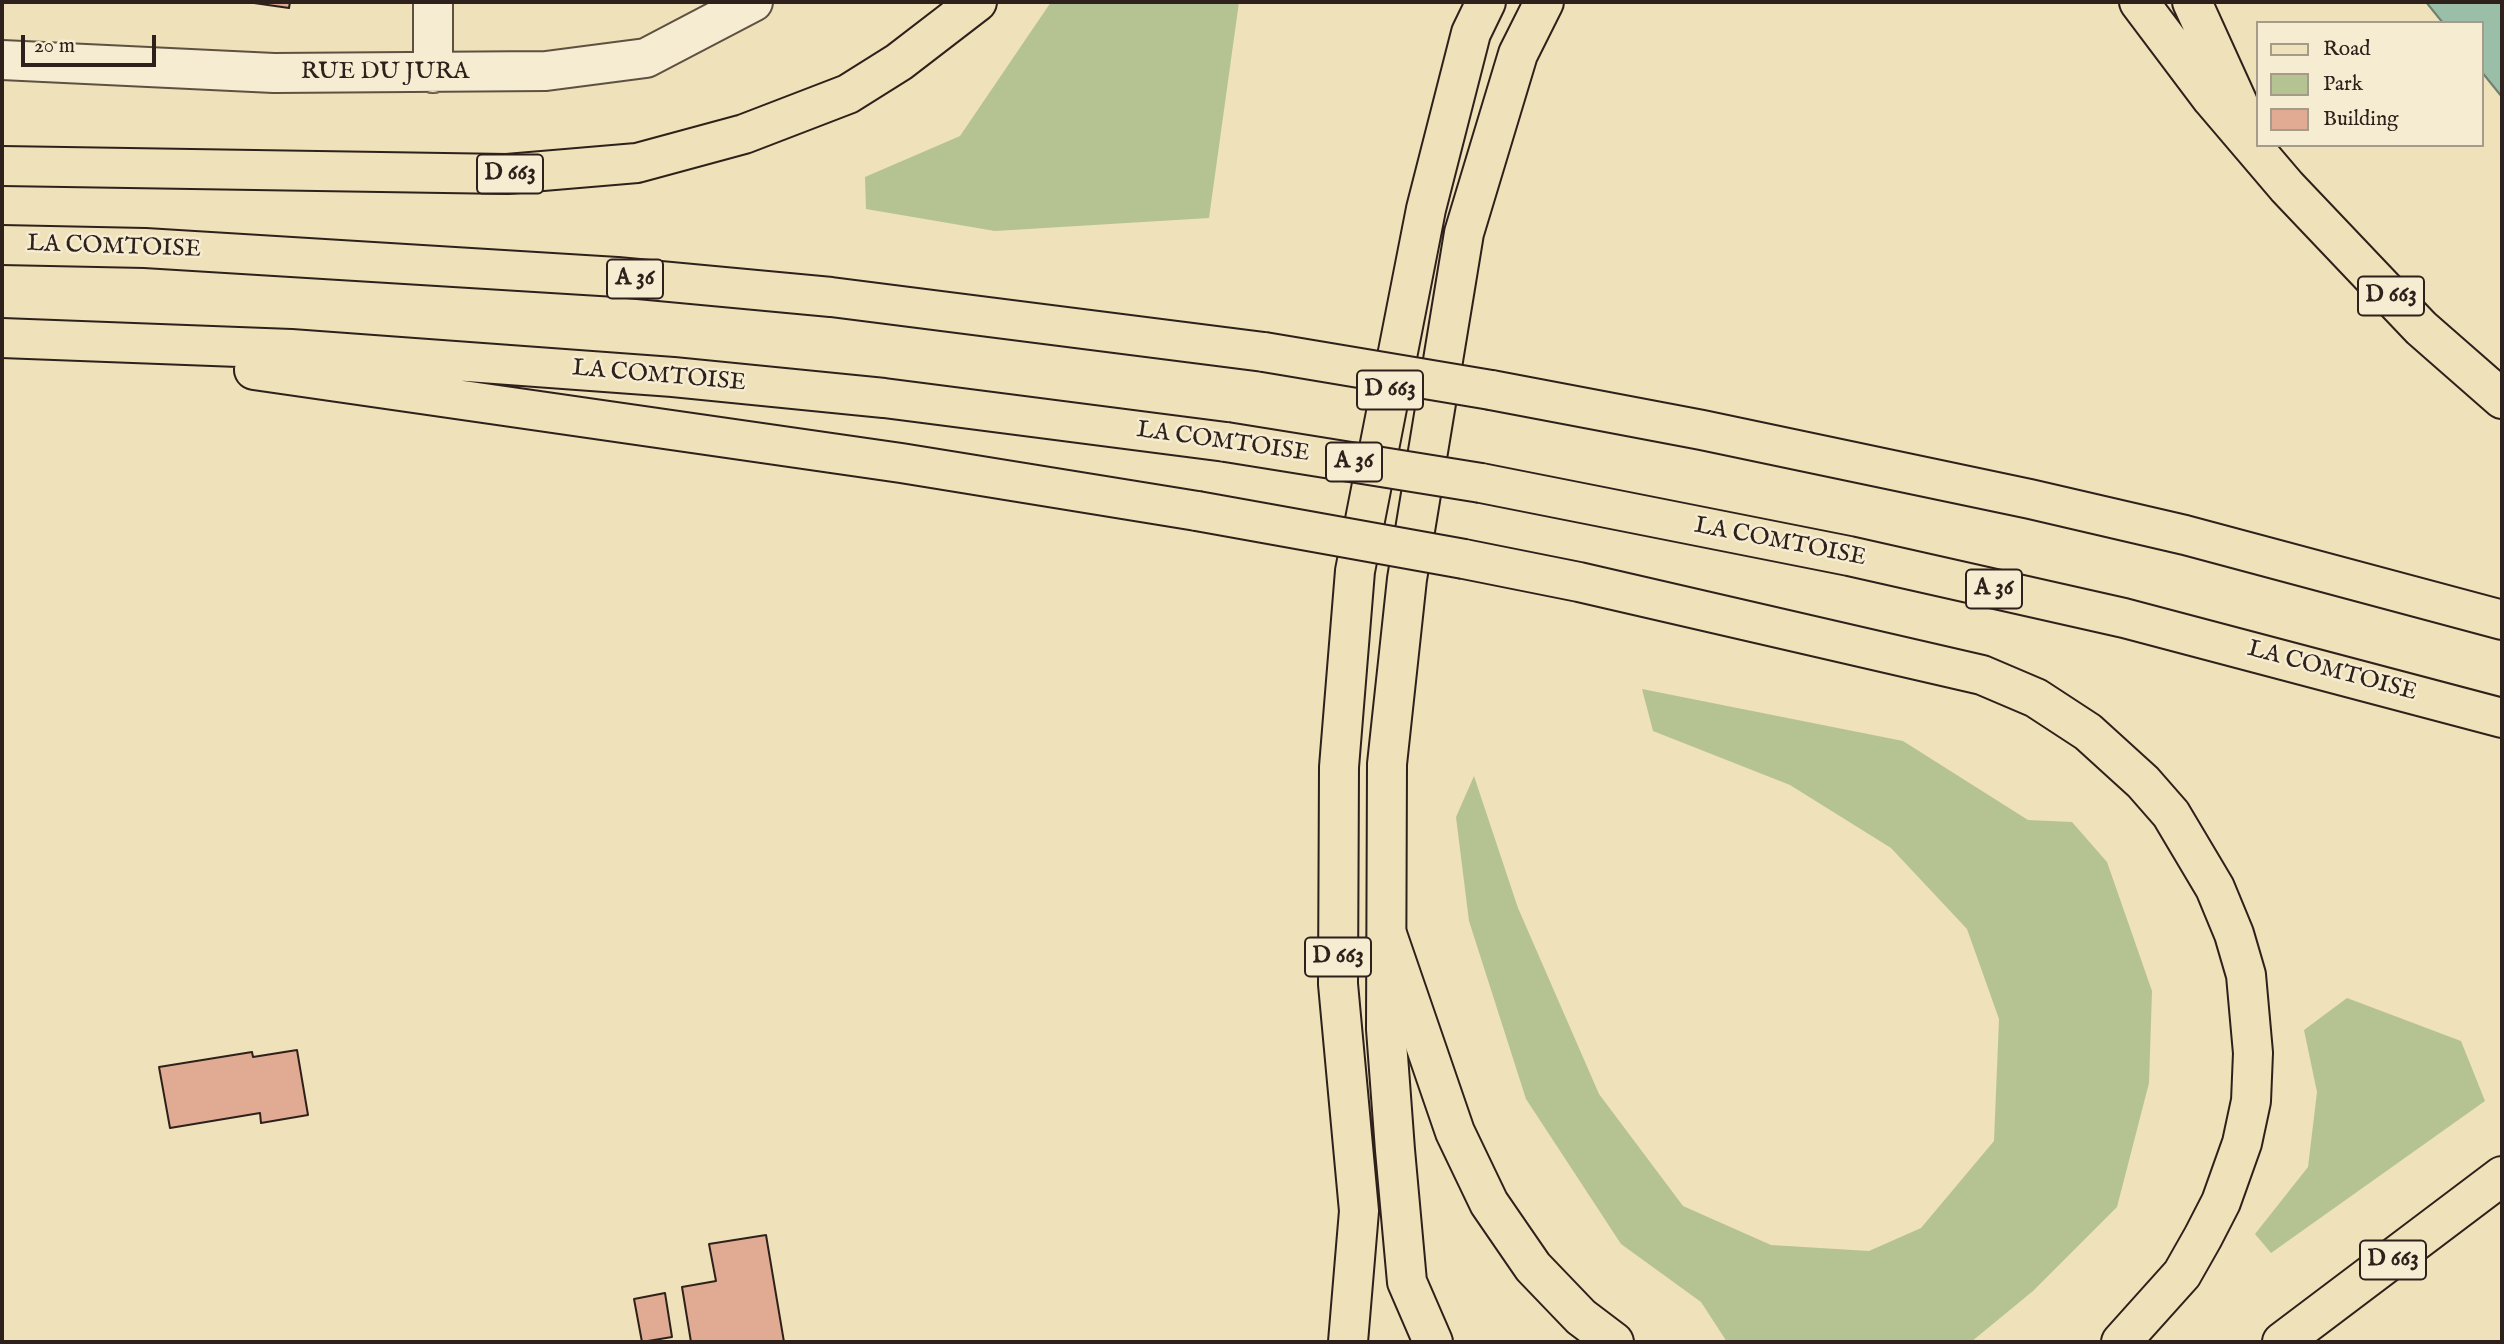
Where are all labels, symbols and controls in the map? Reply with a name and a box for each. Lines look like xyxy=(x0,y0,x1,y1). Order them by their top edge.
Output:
scale bar xyxy=(24,21,159,65)
legend xyxy=(2256,21,2483,147)
text: 20 m xyxy=(34,33,75,60)
text: Road xyxy=(2323,36,2370,63)
street label: RUE DU JURA xyxy=(301,59,469,87)
text: Park xyxy=(2323,71,2363,98)
text: Building xyxy=(2323,106,2398,133)
road number: D 663 xyxy=(477,154,543,194)
street label: LA COMTOISE xyxy=(26,231,202,265)
road number: A 36 xyxy=(607,260,663,298)
road number: D 663 xyxy=(2358,276,2424,316)
street label: LA COMTOISE xyxy=(571,355,747,399)
road number: D 663 xyxy=(1357,370,1423,410)
street label: LA COMTOISE xyxy=(1135,417,1311,469)
road number: A 36 xyxy=(1326,442,1382,482)
street label: LA COMTOISE xyxy=(1692,512,1868,574)
road number: A 36 xyxy=(1966,569,2022,608)
street label: LA COMTOISE xyxy=(2244,636,2420,708)
road number: D 663 xyxy=(1305,938,1371,976)
road number: D 663 xyxy=(2360,1240,2426,1280)

